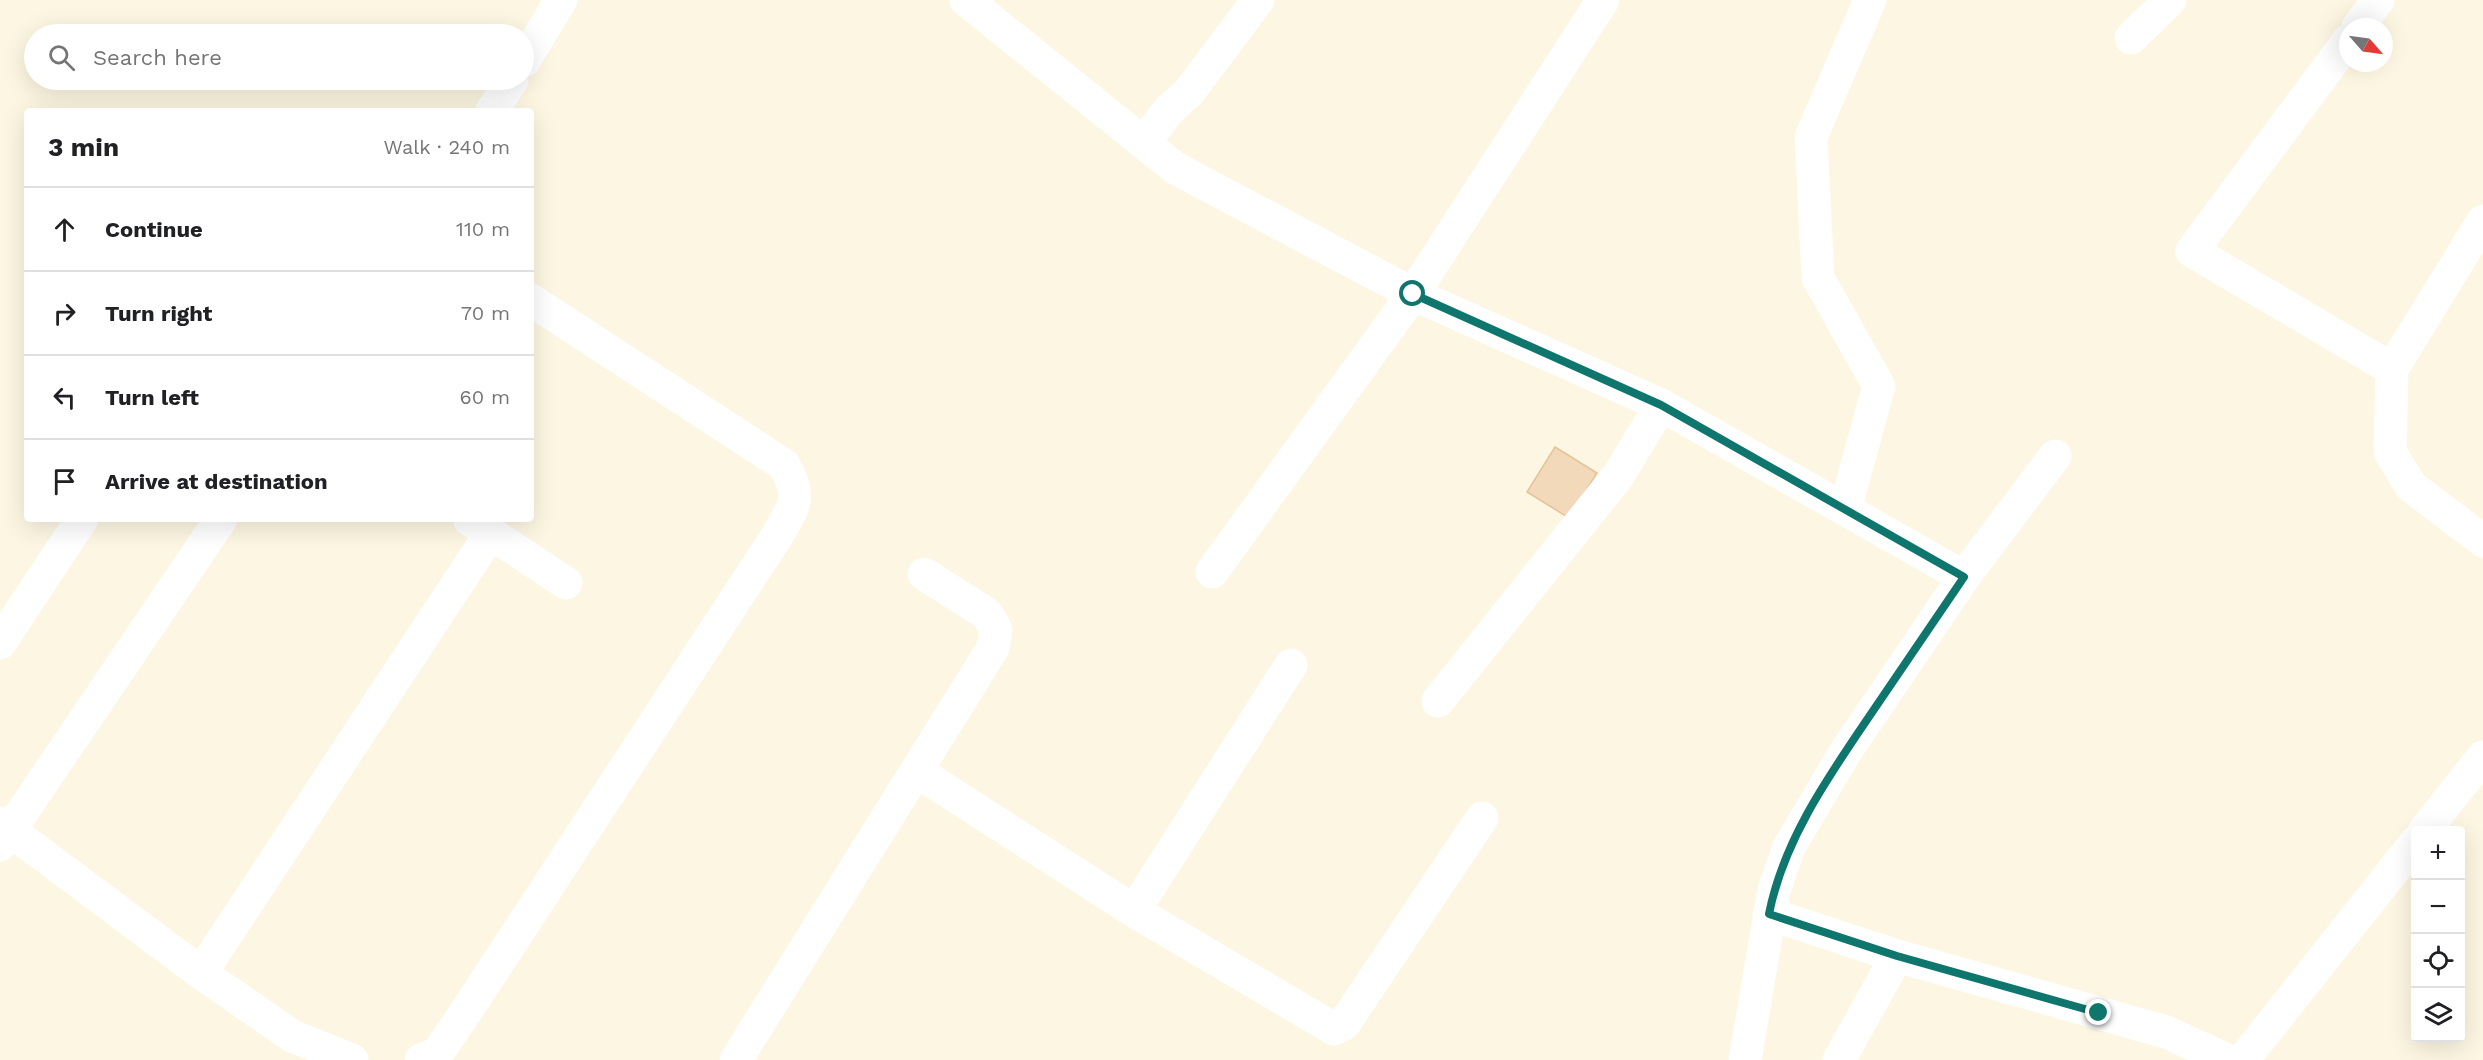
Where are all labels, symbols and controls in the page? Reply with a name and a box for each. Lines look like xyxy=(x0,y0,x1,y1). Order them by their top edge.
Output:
north arrow xyxy=(2339,18,2393,72)
search box xyxy=(24,24,534,90)
icon: search xyxy=(45,41,78,74)
text: Search here xyxy=(93,45,222,70)
text: 3 min xyxy=(48,132,119,162)
text: Walk · 240 m xyxy=(383,135,510,159)
icon: ahead xyxy=(48,213,81,246)
text: Continue xyxy=(105,217,203,242)
text: 110 m xyxy=(456,217,510,241)
route start xyxy=(1399,280,1425,306)
icon: right xyxy=(48,297,81,330)
text: Turn right xyxy=(105,301,212,326)
text: 70 m xyxy=(461,301,510,325)
icon: left xyxy=(48,381,81,414)
text: Turn left xyxy=(105,385,199,410)
text: 60 m xyxy=(460,385,510,409)
icon: arrive xyxy=(48,465,81,498)
text: Arrive at destination xyxy=(105,469,328,494)
map controls xyxy=(2411,826,2465,1042)
button: + xyxy=(2411,826,2465,880)
button: − xyxy=(2411,880,2465,934)
button: locate xyxy=(2411,934,2465,988)
button: layers xyxy=(2411,988,2465,1042)
route end xyxy=(2085,999,2111,1025)

